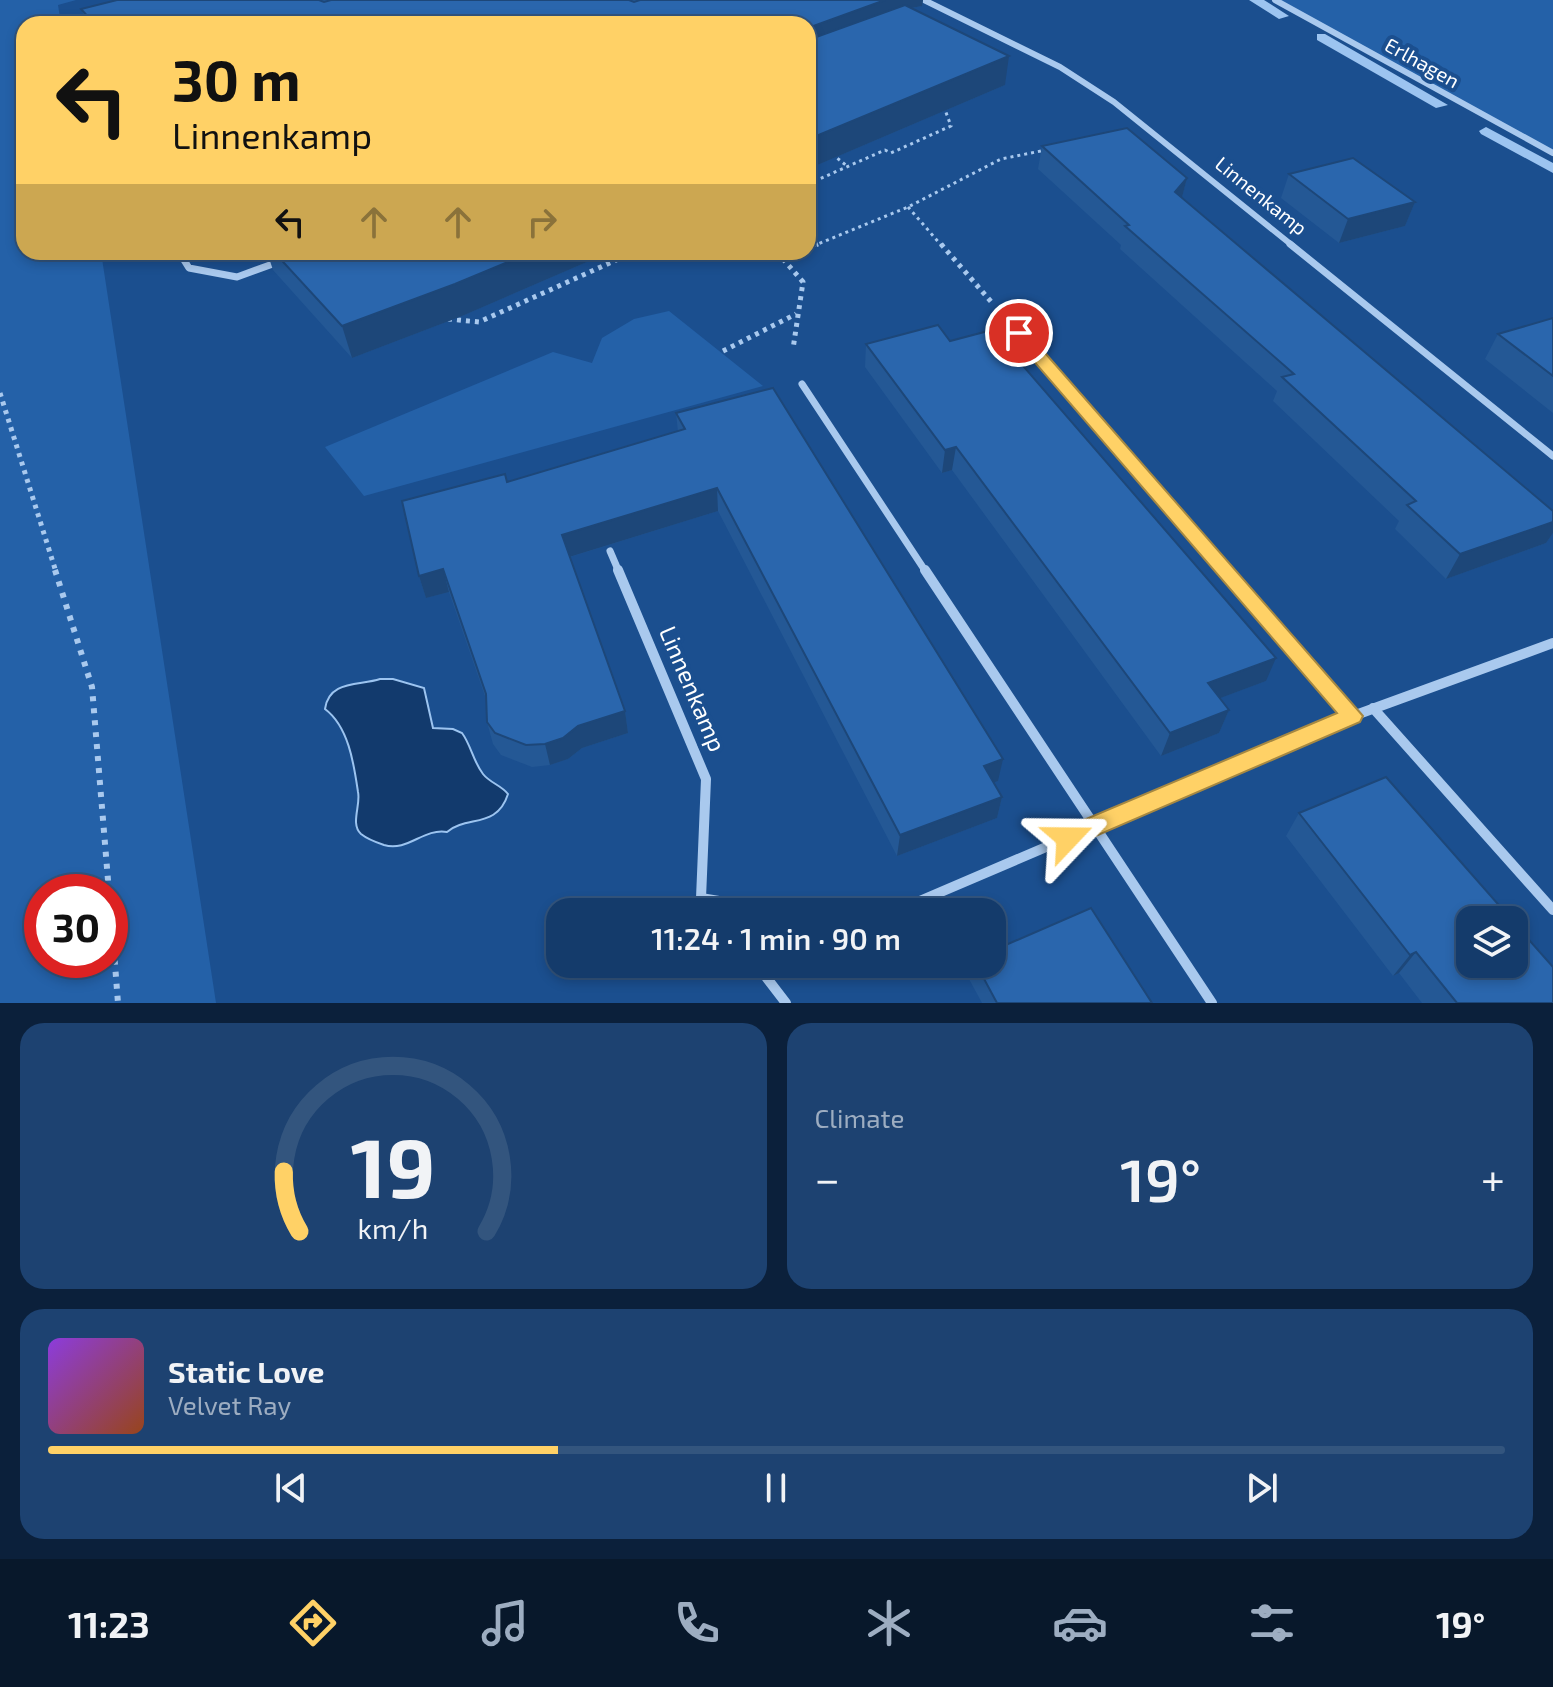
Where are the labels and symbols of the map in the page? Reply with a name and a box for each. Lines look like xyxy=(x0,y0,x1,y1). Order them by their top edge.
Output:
street label: Erlhagen xyxy=(1381,32,1464,92)
street label: Linnenkamp xyxy=(1211,151,1312,240)
pin xyxy=(985,299,1053,367)
street label: Linnenkamp xyxy=(654,621,733,755)
position arrow xyxy=(1026,796,1110,880)
speed limit sign: 30 xyxy=(24,874,128,978)

